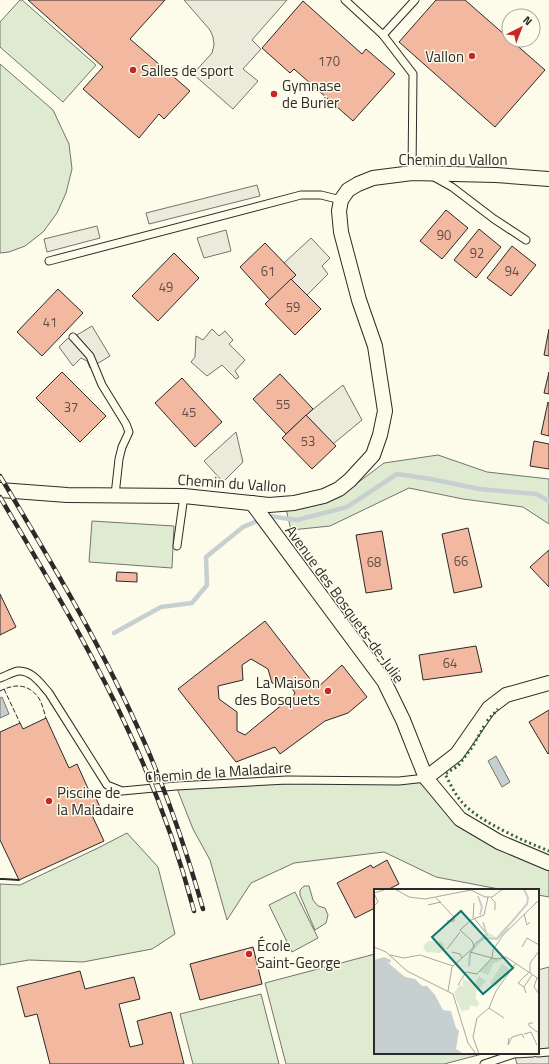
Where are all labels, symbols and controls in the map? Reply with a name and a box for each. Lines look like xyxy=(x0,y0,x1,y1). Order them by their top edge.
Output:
north arrow xyxy=(501,8,541,48)
text: N xyxy=(520,12,536,29)
place label: Vallon xyxy=(425,45,464,68)
house number: 170 xyxy=(318,51,340,71)
marker: Vallon xyxy=(467,51,477,61)
place label: Salles de sport xyxy=(141,59,234,82)
marker: Salles de sport xyxy=(128,65,138,75)
place label: Gymnase de Burier xyxy=(282,74,341,114)
marker: Gymnase de Burier xyxy=(269,89,279,99)
street label: Chemin du Vallon xyxy=(399,148,507,171)
house number: 90 xyxy=(437,225,451,245)
house number: 92 xyxy=(470,243,484,263)
house number: 61 xyxy=(261,261,275,281)
house number: 94 xyxy=(505,261,519,281)
house number: 49 xyxy=(159,277,173,297)
house number: 59 xyxy=(286,297,300,317)
house number: 41 xyxy=(43,312,57,332)
house number: 55 xyxy=(276,394,290,414)
house number: 37 xyxy=(64,397,78,417)
house number: 45 xyxy=(182,402,196,422)
house number: 53 xyxy=(301,431,315,451)
street label: Chemin du Vallon xyxy=(177,468,287,498)
street label: Avenue des Bosquets-de-Julie xyxy=(280,520,410,688)
house number: 66 xyxy=(454,551,468,571)
house number: 68 xyxy=(367,552,381,572)
house number: 64 xyxy=(443,653,457,673)
place label: La Maison des Bosquets xyxy=(234,671,320,711)
marker: La Maison des Bosquets xyxy=(323,686,333,696)
street label: Chemin de la Maladaire xyxy=(144,755,292,789)
place label: Piscine de la Maladaire xyxy=(57,781,134,821)
marker: Piscine de la Maladaire xyxy=(44,796,54,806)
inset map xyxy=(374,889,539,1054)
place label: École Saint-George xyxy=(257,934,341,974)
marker: École Saint-George xyxy=(244,949,254,959)

